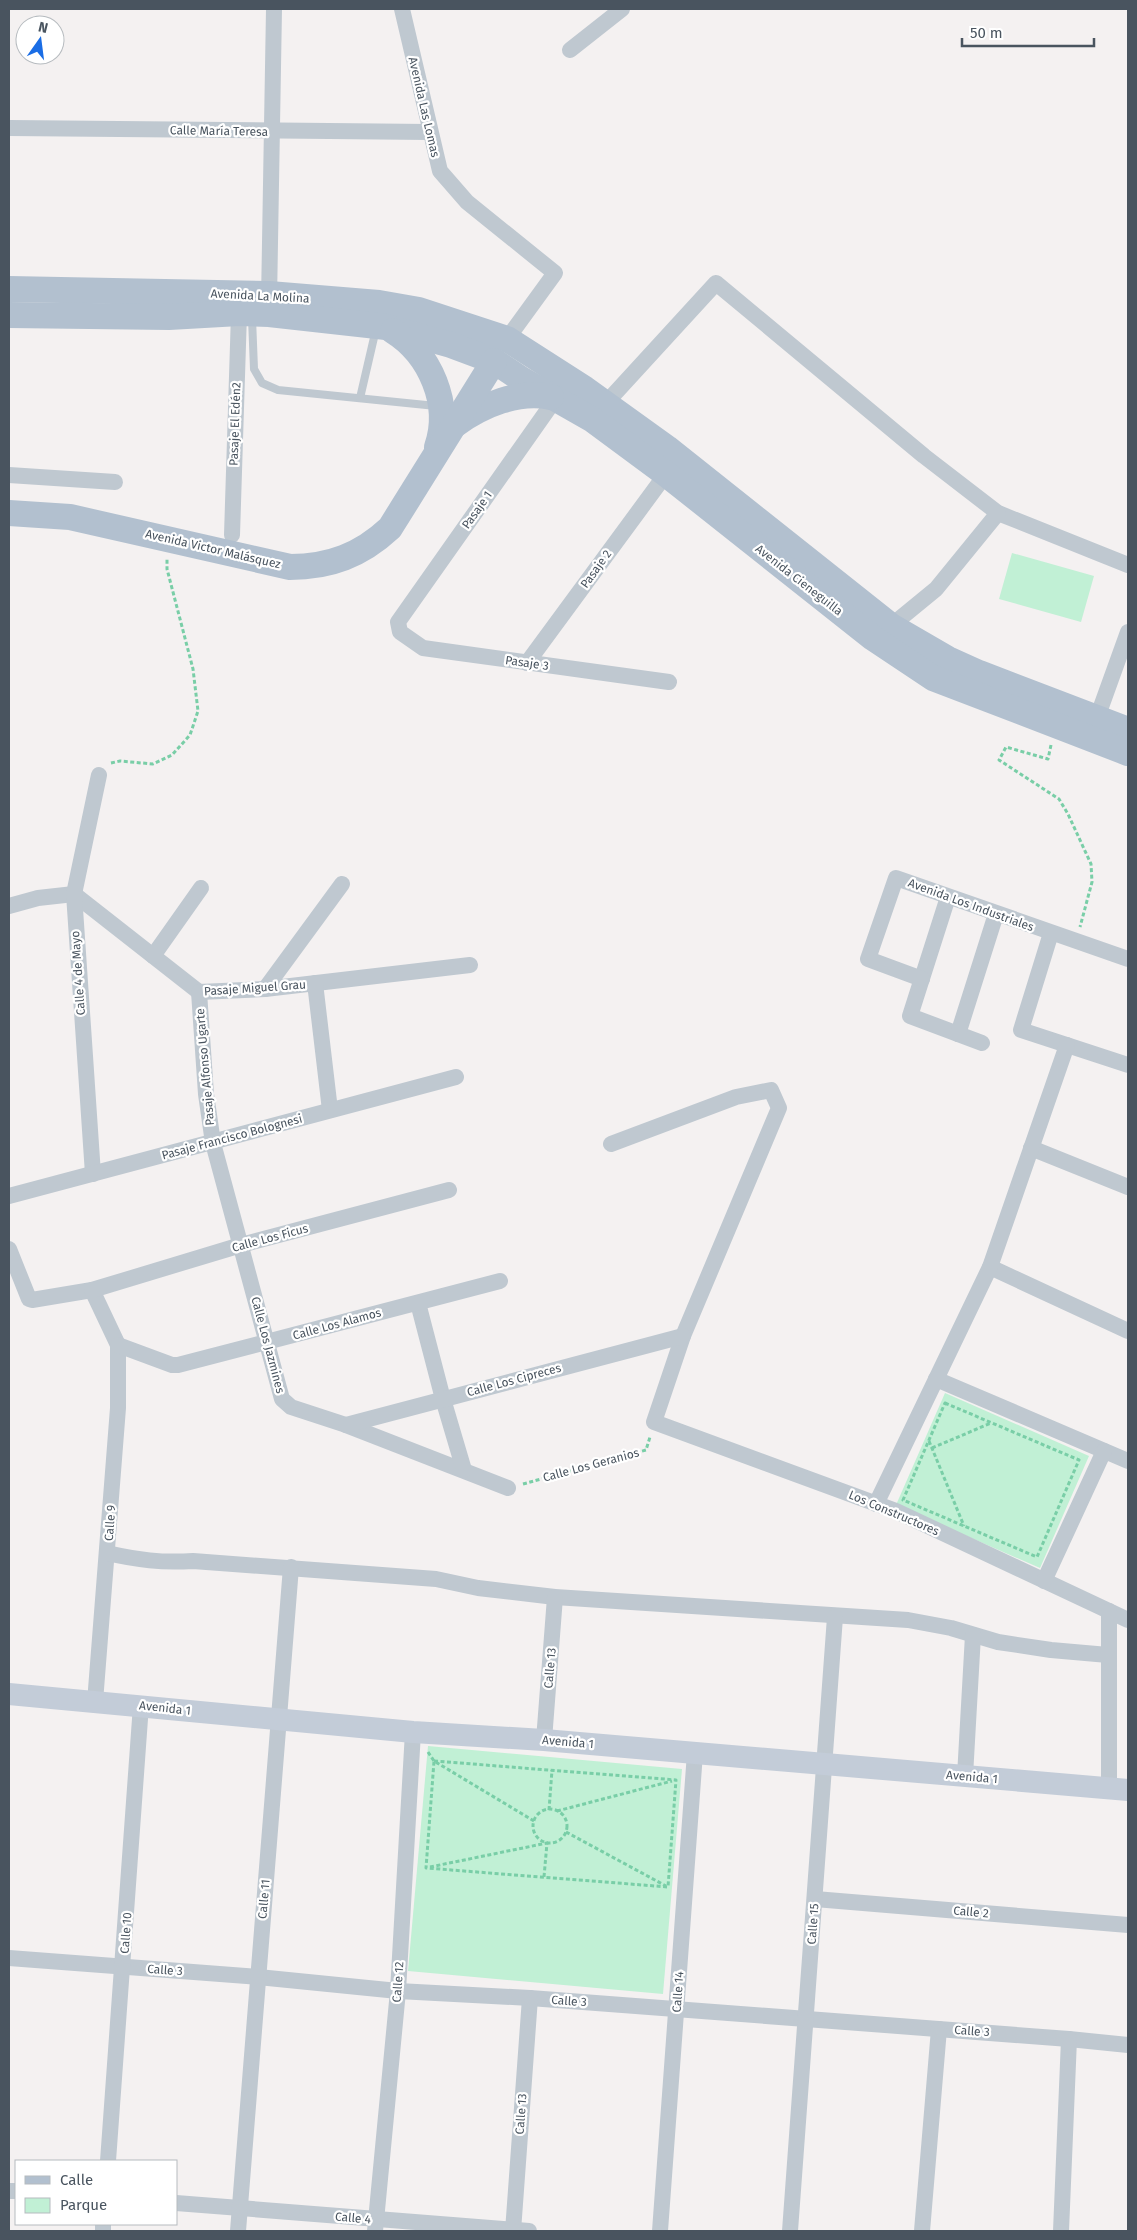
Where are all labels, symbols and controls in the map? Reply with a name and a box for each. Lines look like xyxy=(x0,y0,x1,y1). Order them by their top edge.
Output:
north arrow xyxy=(15,15,65,65)
scale bar xyxy=(962,15,1094,47)
text: N xyxy=(36,18,50,37)
text: 50 m xyxy=(970,24,1003,42)
street label: Avenida Las Lomas xyxy=(406,55,442,159)
street label: Calle María Teresa xyxy=(170,123,268,139)
street label: Avenida La Molina xyxy=(210,286,310,306)
street label: Pasaje El Edén2 xyxy=(227,382,243,466)
street label: Pasaje 1 xyxy=(459,488,495,532)
street label: Avenida Victor Malásquez xyxy=(144,527,282,571)
street label: Avenida Cieneguilla xyxy=(753,542,845,618)
street label: Pasaje 2 xyxy=(578,547,615,591)
street label: Pasaje 3 xyxy=(504,653,550,673)
street label: Avenida Los Industriales xyxy=(906,876,1036,934)
street label: Calle 4 de Mayo xyxy=(68,930,88,1016)
street label: Pasaje Miguel Grau xyxy=(204,977,306,999)
street label: Pasaje Alfonso Ugarte xyxy=(193,1008,217,1126)
street label: Pasaje Francisco Bolognesi xyxy=(160,1111,304,1163)
street label: Calle Los Ficus xyxy=(230,1221,310,1255)
street label: Calle Los Jazmines xyxy=(248,1295,288,1395)
street label: Calle Los Alamos xyxy=(291,1305,383,1343)
street label: Calle Los Cipreces xyxy=(465,1361,563,1399)
street label: Calle Los Geranios xyxy=(541,1445,641,1485)
street label: Los Constructores xyxy=(847,1488,942,1539)
street label: Calle 9 xyxy=(102,1505,118,1541)
street label: Calle 13 xyxy=(541,1647,559,1689)
street label: Avenida 1 xyxy=(139,1698,191,1718)
street label: Avenida 1 xyxy=(542,1733,594,1751)
street label: Avenida 1 xyxy=(946,1768,998,1786)
street label: Calle 11 xyxy=(255,1878,273,1920)
street label: Calle 15 xyxy=(805,1903,821,1945)
street label: Calle 2 xyxy=(953,1903,989,1921)
street label: Calle 10 xyxy=(118,1911,134,1954)
street label: Calle 12 xyxy=(390,1961,406,2003)
street label: Calle 3 xyxy=(147,1962,183,1978)
street label: Calle 14 xyxy=(670,1970,686,2013)
street label: Calle 3 xyxy=(551,1993,587,2009)
street label: Calle 3 xyxy=(954,2023,990,2039)
street label: Calle 13 xyxy=(513,2093,529,2135)
legend xyxy=(15,2160,178,2225)
text: Calle xyxy=(60,2171,93,2189)
text: Parque xyxy=(60,2196,107,2214)
street label: Calle 4 xyxy=(334,2209,372,2227)

